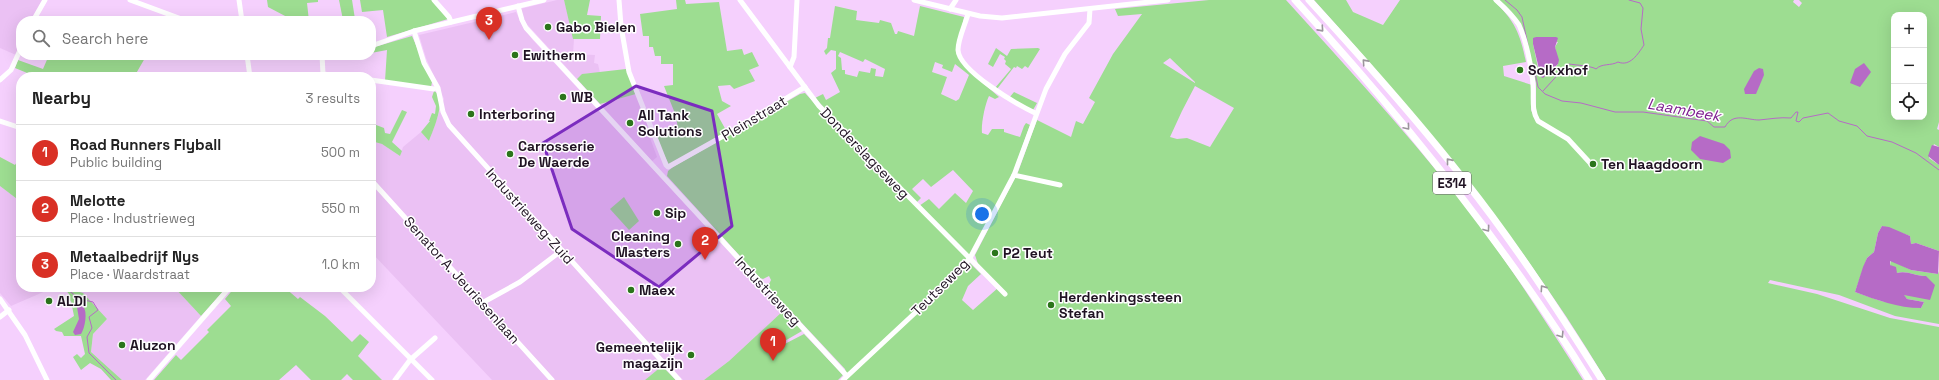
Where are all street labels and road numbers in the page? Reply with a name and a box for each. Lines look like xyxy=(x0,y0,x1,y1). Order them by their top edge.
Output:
street label: Pleinstraat xyxy=(718,91,790,145)
street label: Donderslagseweg xyxy=(817,103,913,203)
street label: Industrieweg-Zuid xyxy=(482,164,578,268)
road number: E314 xyxy=(1433,172,1471,194)
street label: Senator A. Jeurissenlaan xyxy=(400,213,524,347)
street label: Industrieweg xyxy=(731,253,805,329)
street label: Teutseweg xyxy=(907,254,973,320)

